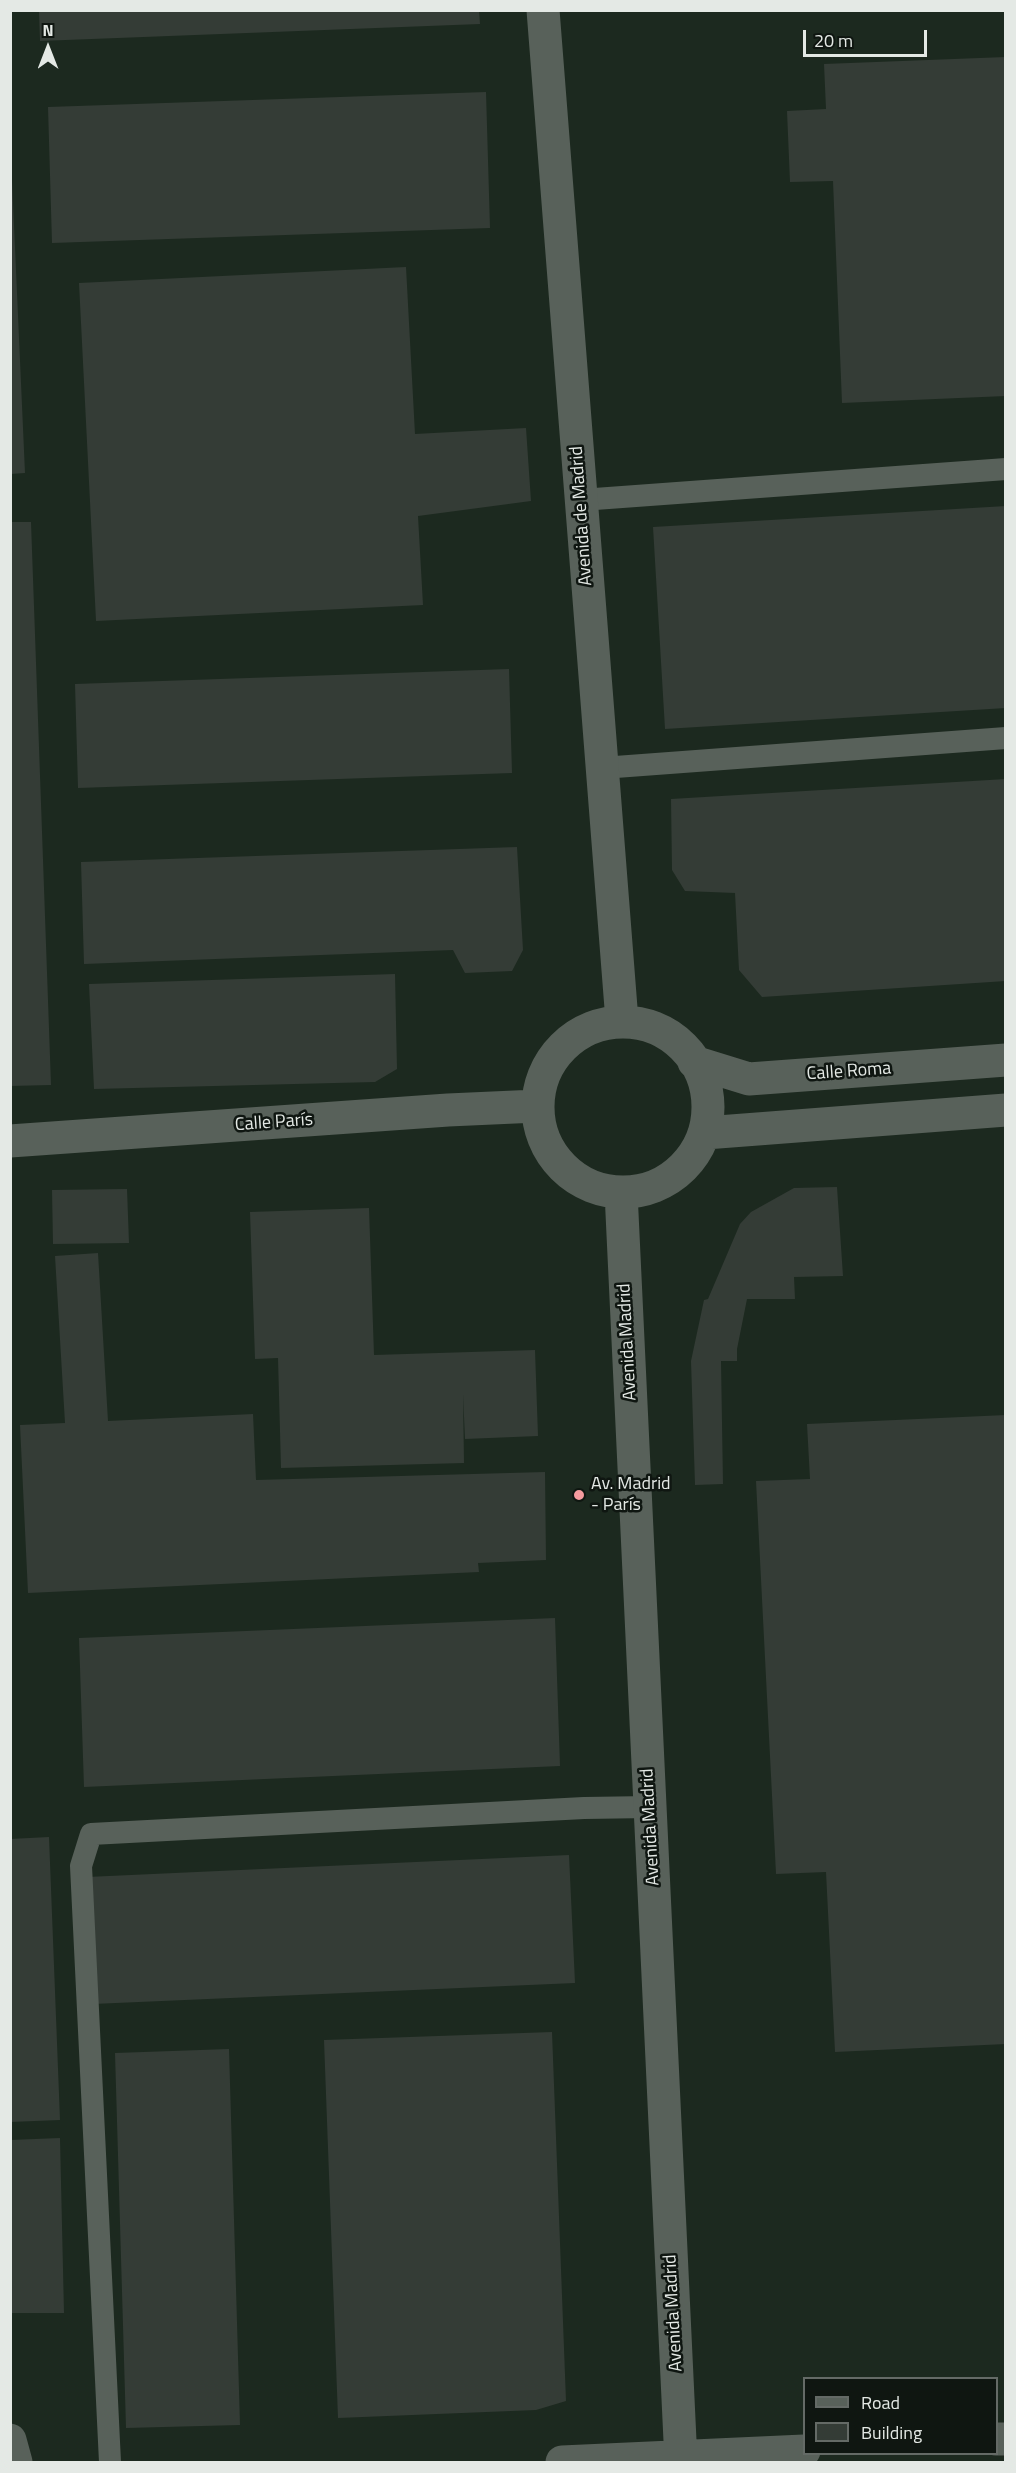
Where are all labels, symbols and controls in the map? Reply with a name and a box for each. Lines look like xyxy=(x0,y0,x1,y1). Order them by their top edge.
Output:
north arrow xyxy=(18,18,78,78)
text: N xyxy=(42,18,54,42)
scale bar xyxy=(806,18,930,56)
text: 20 m xyxy=(814,27,853,54)
street label: Avenida de Madrid xyxy=(566,445,598,587)
street label: Calle Roma xyxy=(806,1058,892,1086)
street label: Calle París xyxy=(234,1109,314,1137)
street label: Avenida Madrid xyxy=(614,1283,642,1401)
place label: Av. Madrid - París xyxy=(591,1474,671,1516)
marker: Av. Madrid - París xyxy=(572,1488,586,1502)
street label: Avenida Madrid xyxy=(637,1768,665,1886)
street label: Avenida Madrid xyxy=(660,2254,688,2372)
legend xyxy=(803,2377,998,2455)
text: Road xyxy=(861,2389,900,2416)
text: Building xyxy=(861,2419,922,2446)

